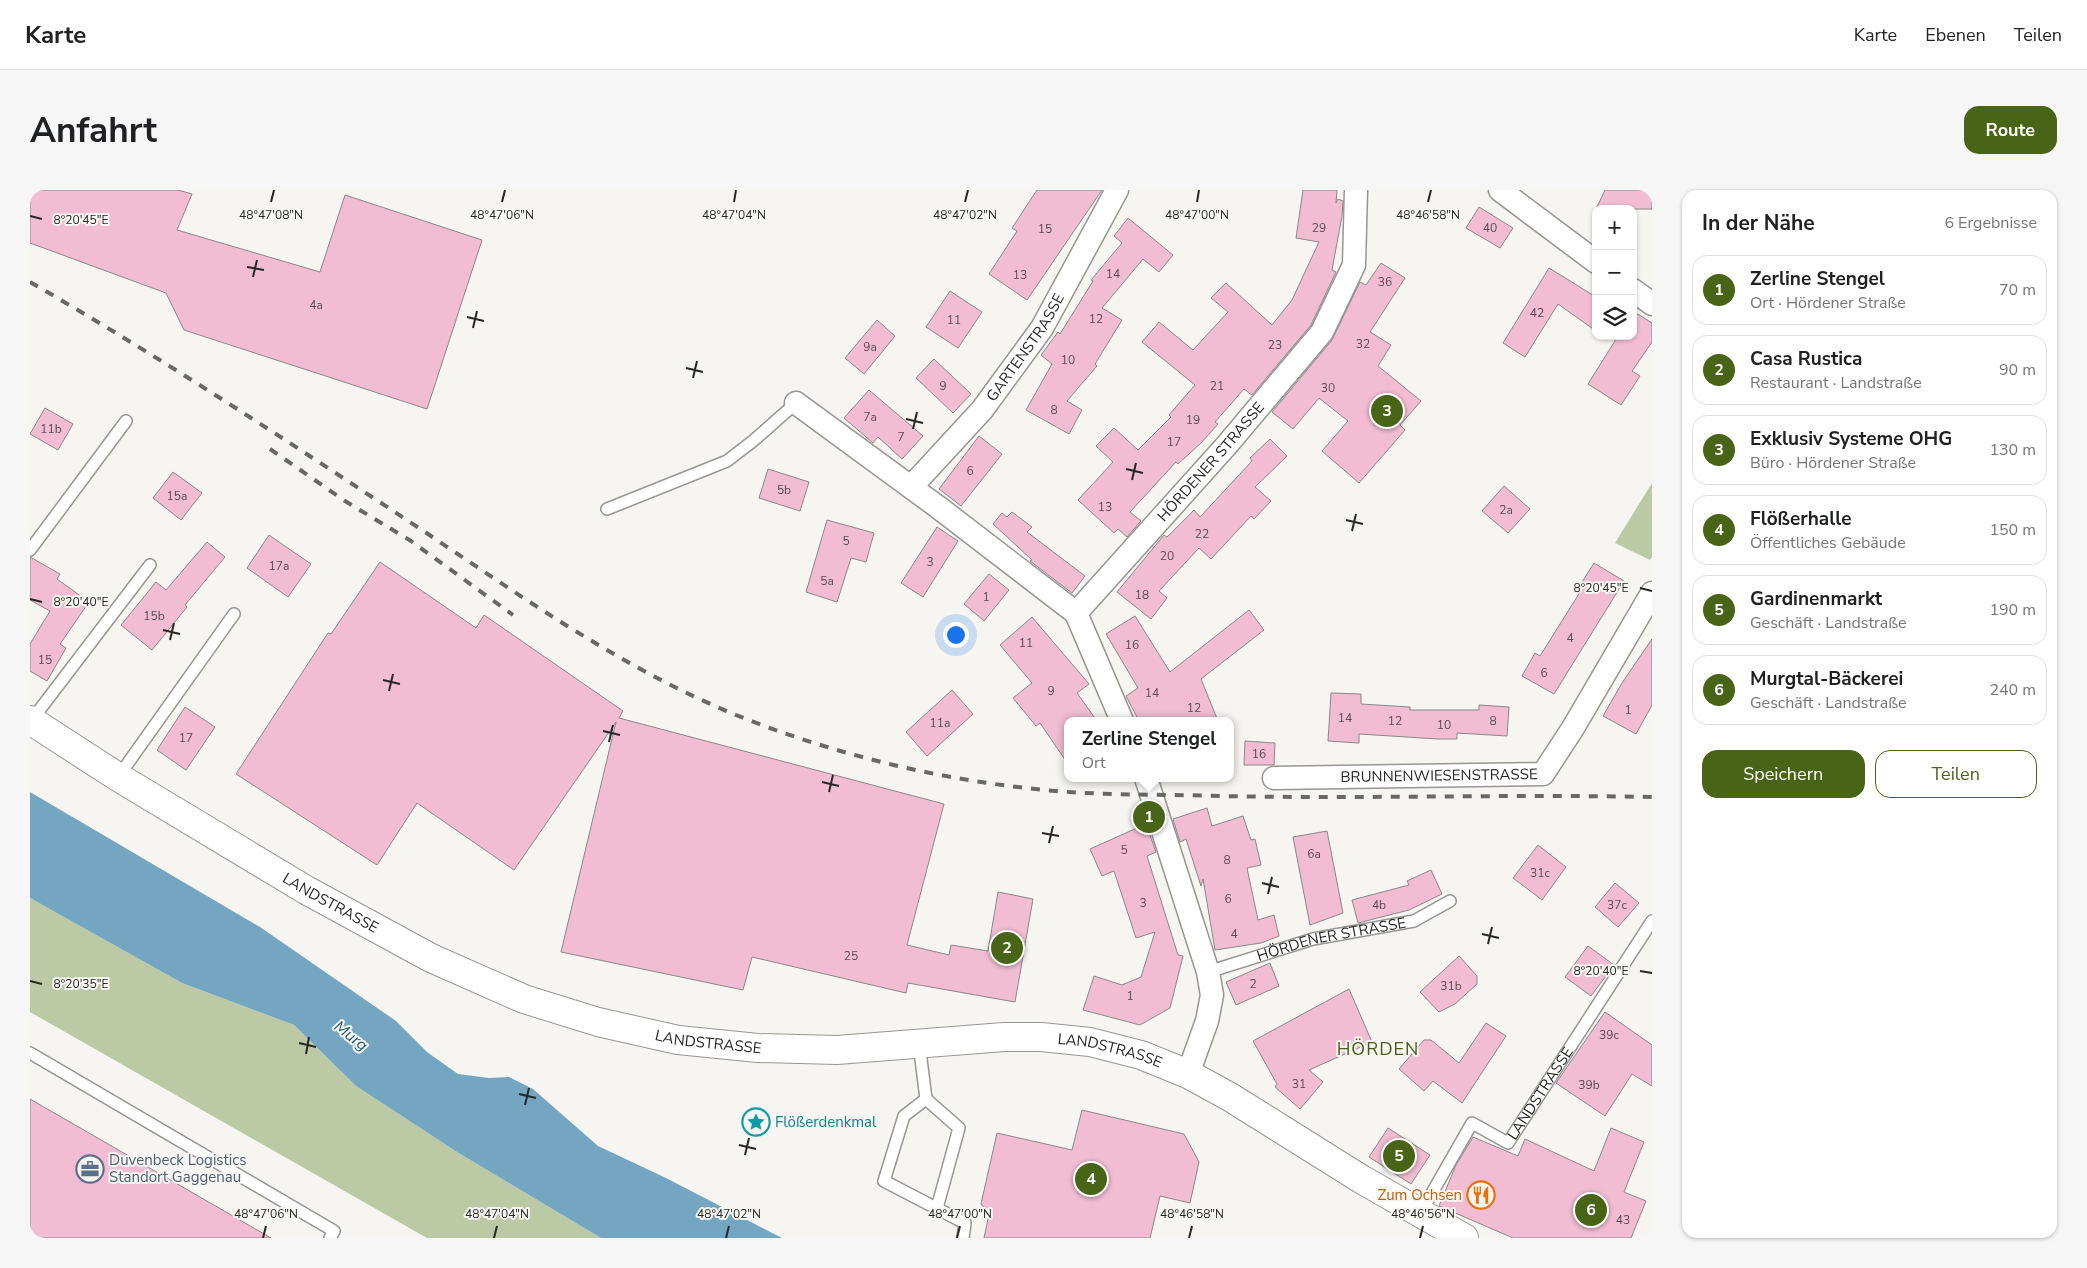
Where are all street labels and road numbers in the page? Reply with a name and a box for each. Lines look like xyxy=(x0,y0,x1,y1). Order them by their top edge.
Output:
street label: GARTENSTRASSE xyxy=(982,290,1069,405)
street label: HÖRDENER STRASSE xyxy=(1153,398,1269,526)
street label: BRUNNENWIESENSTRASSE xyxy=(1340,764,1538,787)
street label: LANDSTRASSE xyxy=(279,868,382,938)
street label: HÖRDENER STRASSE xyxy=(1254,913,1408,966)
street label: LANDSTRASSE xyxy=(653,1025,762,1058)
street label: LANDSTRASSE xyxy=(1057,1029,1165,1073)
street label: LANDSTRASSE xyxy=(1503,1043,1578,1144)

